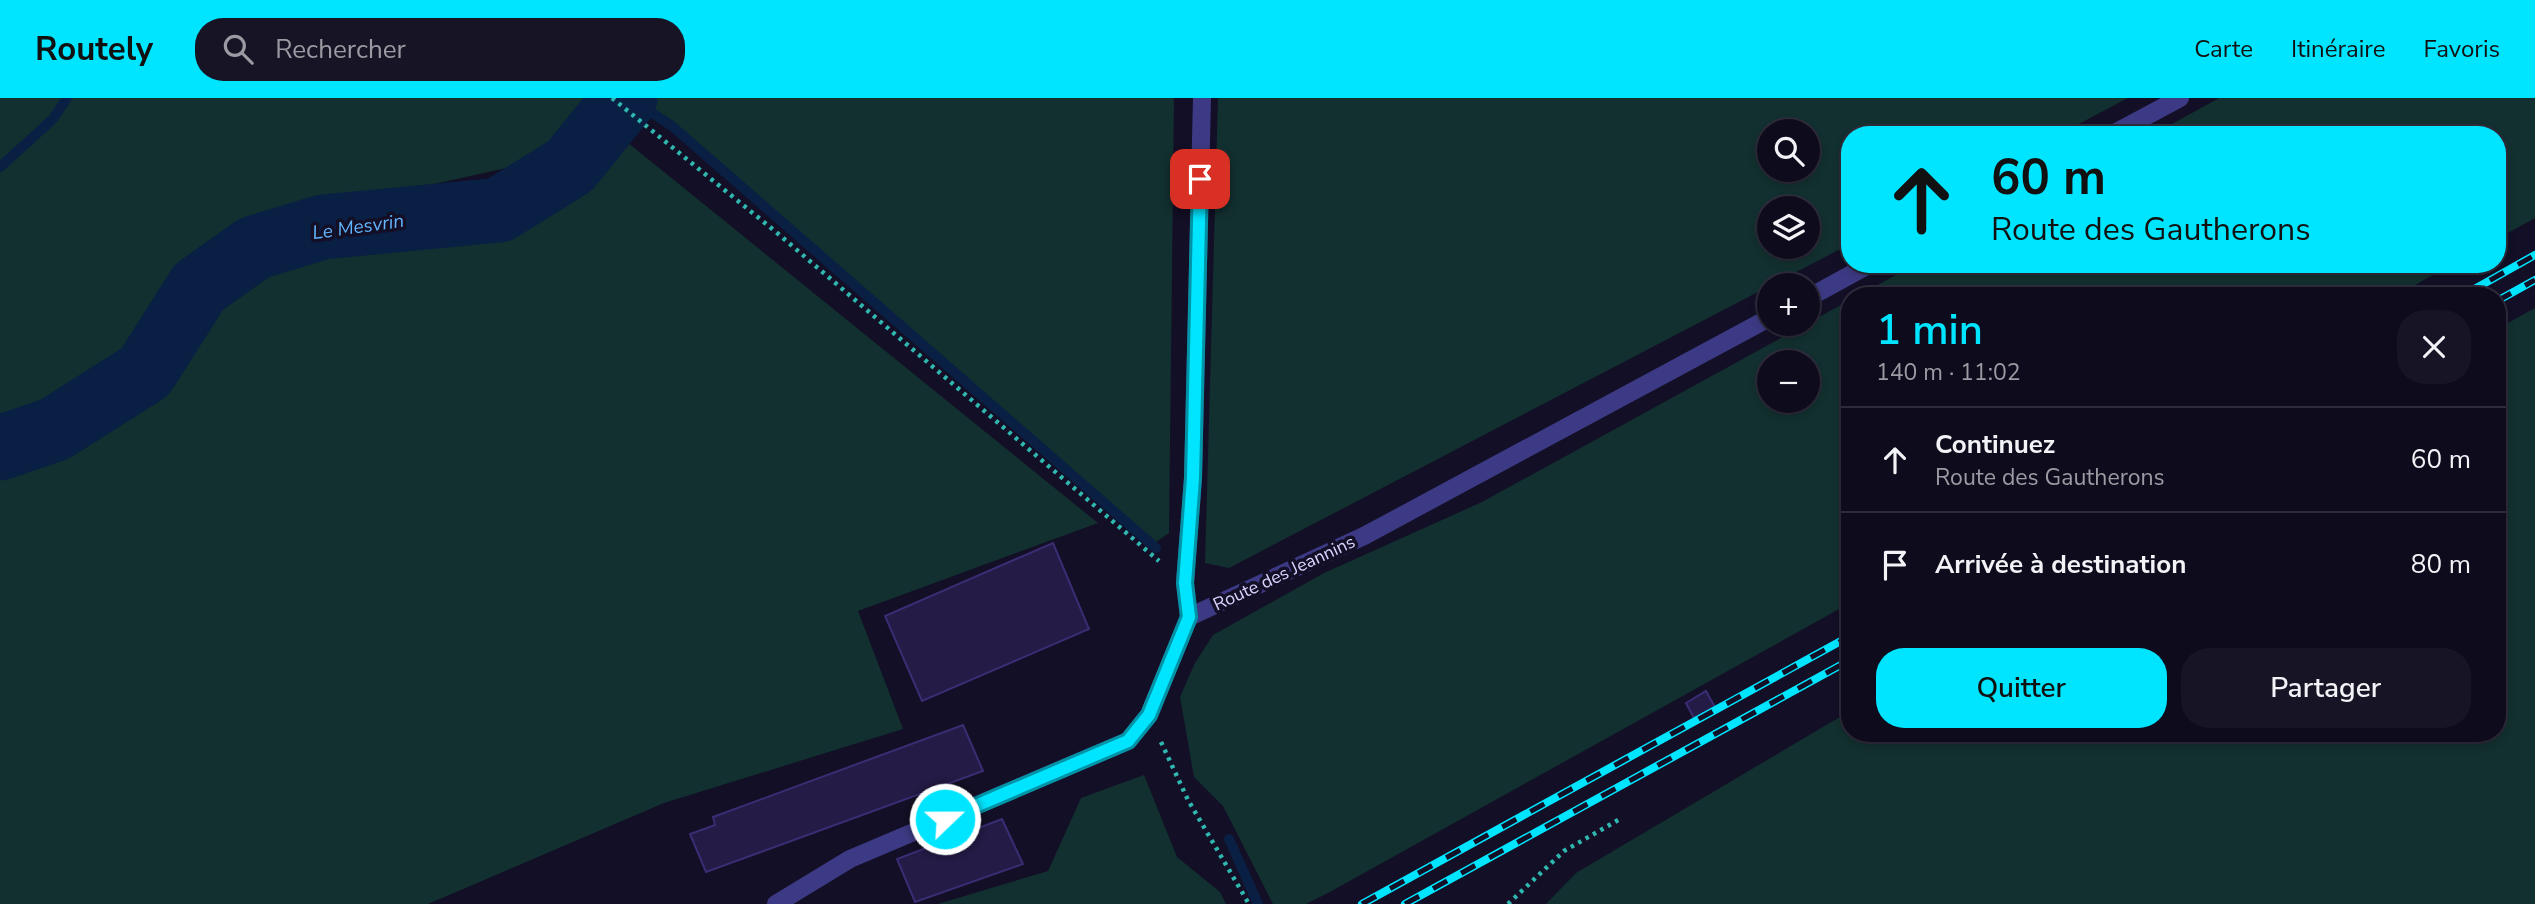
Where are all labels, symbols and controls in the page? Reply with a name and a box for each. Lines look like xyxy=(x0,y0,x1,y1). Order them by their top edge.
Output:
search box xyxy=(195,18,685,81)
text: Routely xyxy=(35,27,153,72)
icon: search xyxy=(219,30,257,68)
text: Rechercher xyxy=(275,32,406,67)
text: Carte xyxy=(2194,33,2253,65)
text: Itinéraire xyxy=(2291,33,2385,65)
text: Favoris xyxy=(2423,33,2500,65)
map controls xyxy=(1757,119,1820,413)
button: search xyxy=(1757,119,1820,182)
text: 60 m xyxy=(1991,144,2106,211)
pin xyxy=(1170,149,1230,209)
icon: ahead xyxy=(1876,154,1967,245)
icon: arrive xyxy=(1181,160,1219,198)
button: layers xyxy=(1757,196,1820,259)
water label: Le Mesvrin xyxy=(311,208,406,246)
text: Route des Gautherons xyxy=(1991,208,2311,251)
button: + xyxy=(1757,273,1820,336)
text: 1 min xyxy=(1876,302,1983,359)
button: close xyxy=(2397,310,2471,384)
button: − xyxy=(1757,350,1820,413)
text: 140 m · 11:02 xyxy=(1876,357,2021,388)
text: Continuez xyxy=(1935,427,2055,462)
icon: ahead xyxy=(1876,441,1914,479)
text: 60 m xyxy=(2411,442,2471,477)
text: Route des Gautherons xyxy=(1935,462,2165,493)
street label: Route des Jeannins xyxy=(1209,530,1359,616)
icon: arrive xyxy=(1876,546,1914,584)
text: Arrivée à destination xyxy=(1935,547,2186,582)
text: 80 m xyxy=(2411,547,2471,582)
button: Quitter xyxy=(1876,648,2167,728)
button: Partager xyxy=(2181,648,2471,728)
position arrow xyxy=(908,782,982,856)

